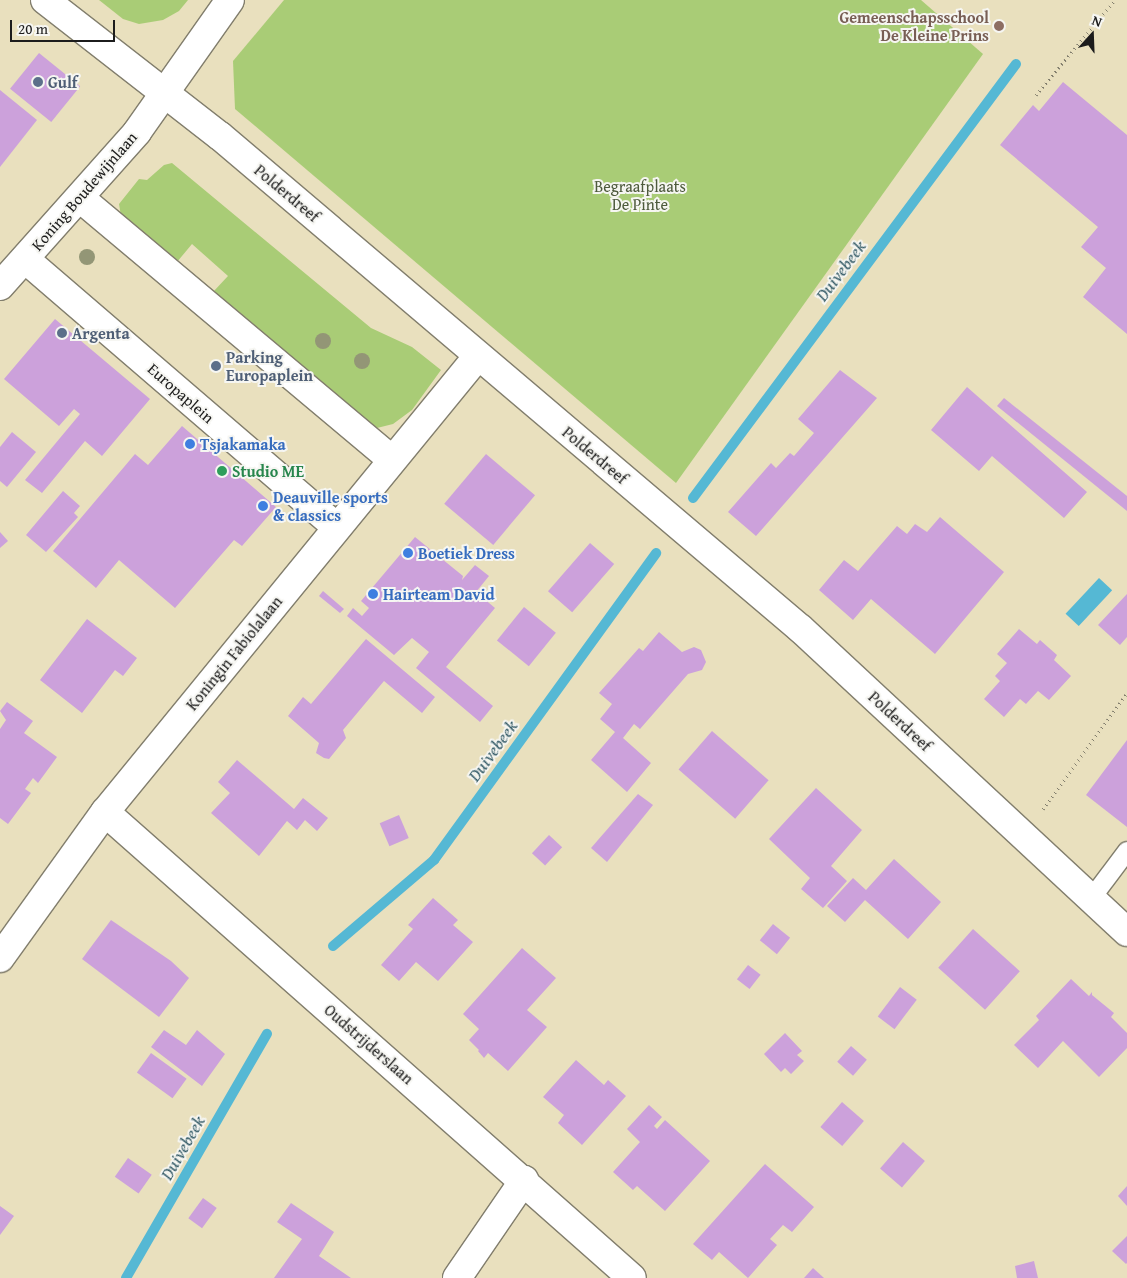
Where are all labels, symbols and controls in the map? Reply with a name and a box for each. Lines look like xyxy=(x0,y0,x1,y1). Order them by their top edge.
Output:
place label: Gemeenschapsschool De Kleine Prins xyxy=(839,7,989,45)
scale bar xyxy=(12,10,118,42)
north arrow xyxy=(1067,10,1117,60)
text: N xyxy=(1089,10,1105,32)
text: 20 m xyxy=(18,18,48,39)
marker: Gemeenschapsschool De Kleine Prins xyxy=(993,20,1005,32)
place label: Gulf xyxy=(48,72,77,92)
marker: Gulf xyxy=(32,76,44,88)
street label: Koning Boudewijnlaan xyxy=(27,128,141,254)
street label: Polderdreef xyxy=(251,160,323,226)
park label: Begraafplaats De Pinte xyxy=(594,176,686,214)
water label: Duivebeek xyxy=(811,236,871,306)
place label: Argenta xyxy=(72,323,130,343)
marker: Argenta xyxy=(56,327,68,339)
place label: Parking Europaplein xyxy=(226,347,313,385)
street label: Europaplein xyxy=(144,359,218,427)
marker: Parking Europaplein xyxy=(210,360,222,372)
street label: Polderdreef xyxy=(559,422,631,488)
place label: Tsjakamaka xyxy=(200,434,286,454)
marker: Tsjakamaka xyxy=(184,438,196,450)
place label: Studio ME xyxy=(232,461,304,481)
marker: Studio ME xyxy=(216,465,228,477)
place label: Deauville sports & classics xyxy=(273,487,388,525)
marker: Deauville sports & classics xyxy=(257,500,269,512)
place label: Boetiek Dress xyxy=(418,543,515,563)
marker: Boetiek Dress xyxy=(402,547,414,559)
place label: Hairteam David xyxy=(383,584,495,604)
marker: Hairteam David xyxy=(367,588,379,600)
street label: Koningin Fabiolalaan xyxy=(182,592,286,714)
street label: Polderdreef xyxy=(865,687,935,755)
water label: Duivebeek xyxy=(464,716,522,786)
street label: Oudstrijderslaan xyxy=(320,1000,418,1088)
water label: Duivebeek xyxy=(156,1112,210,1184)

